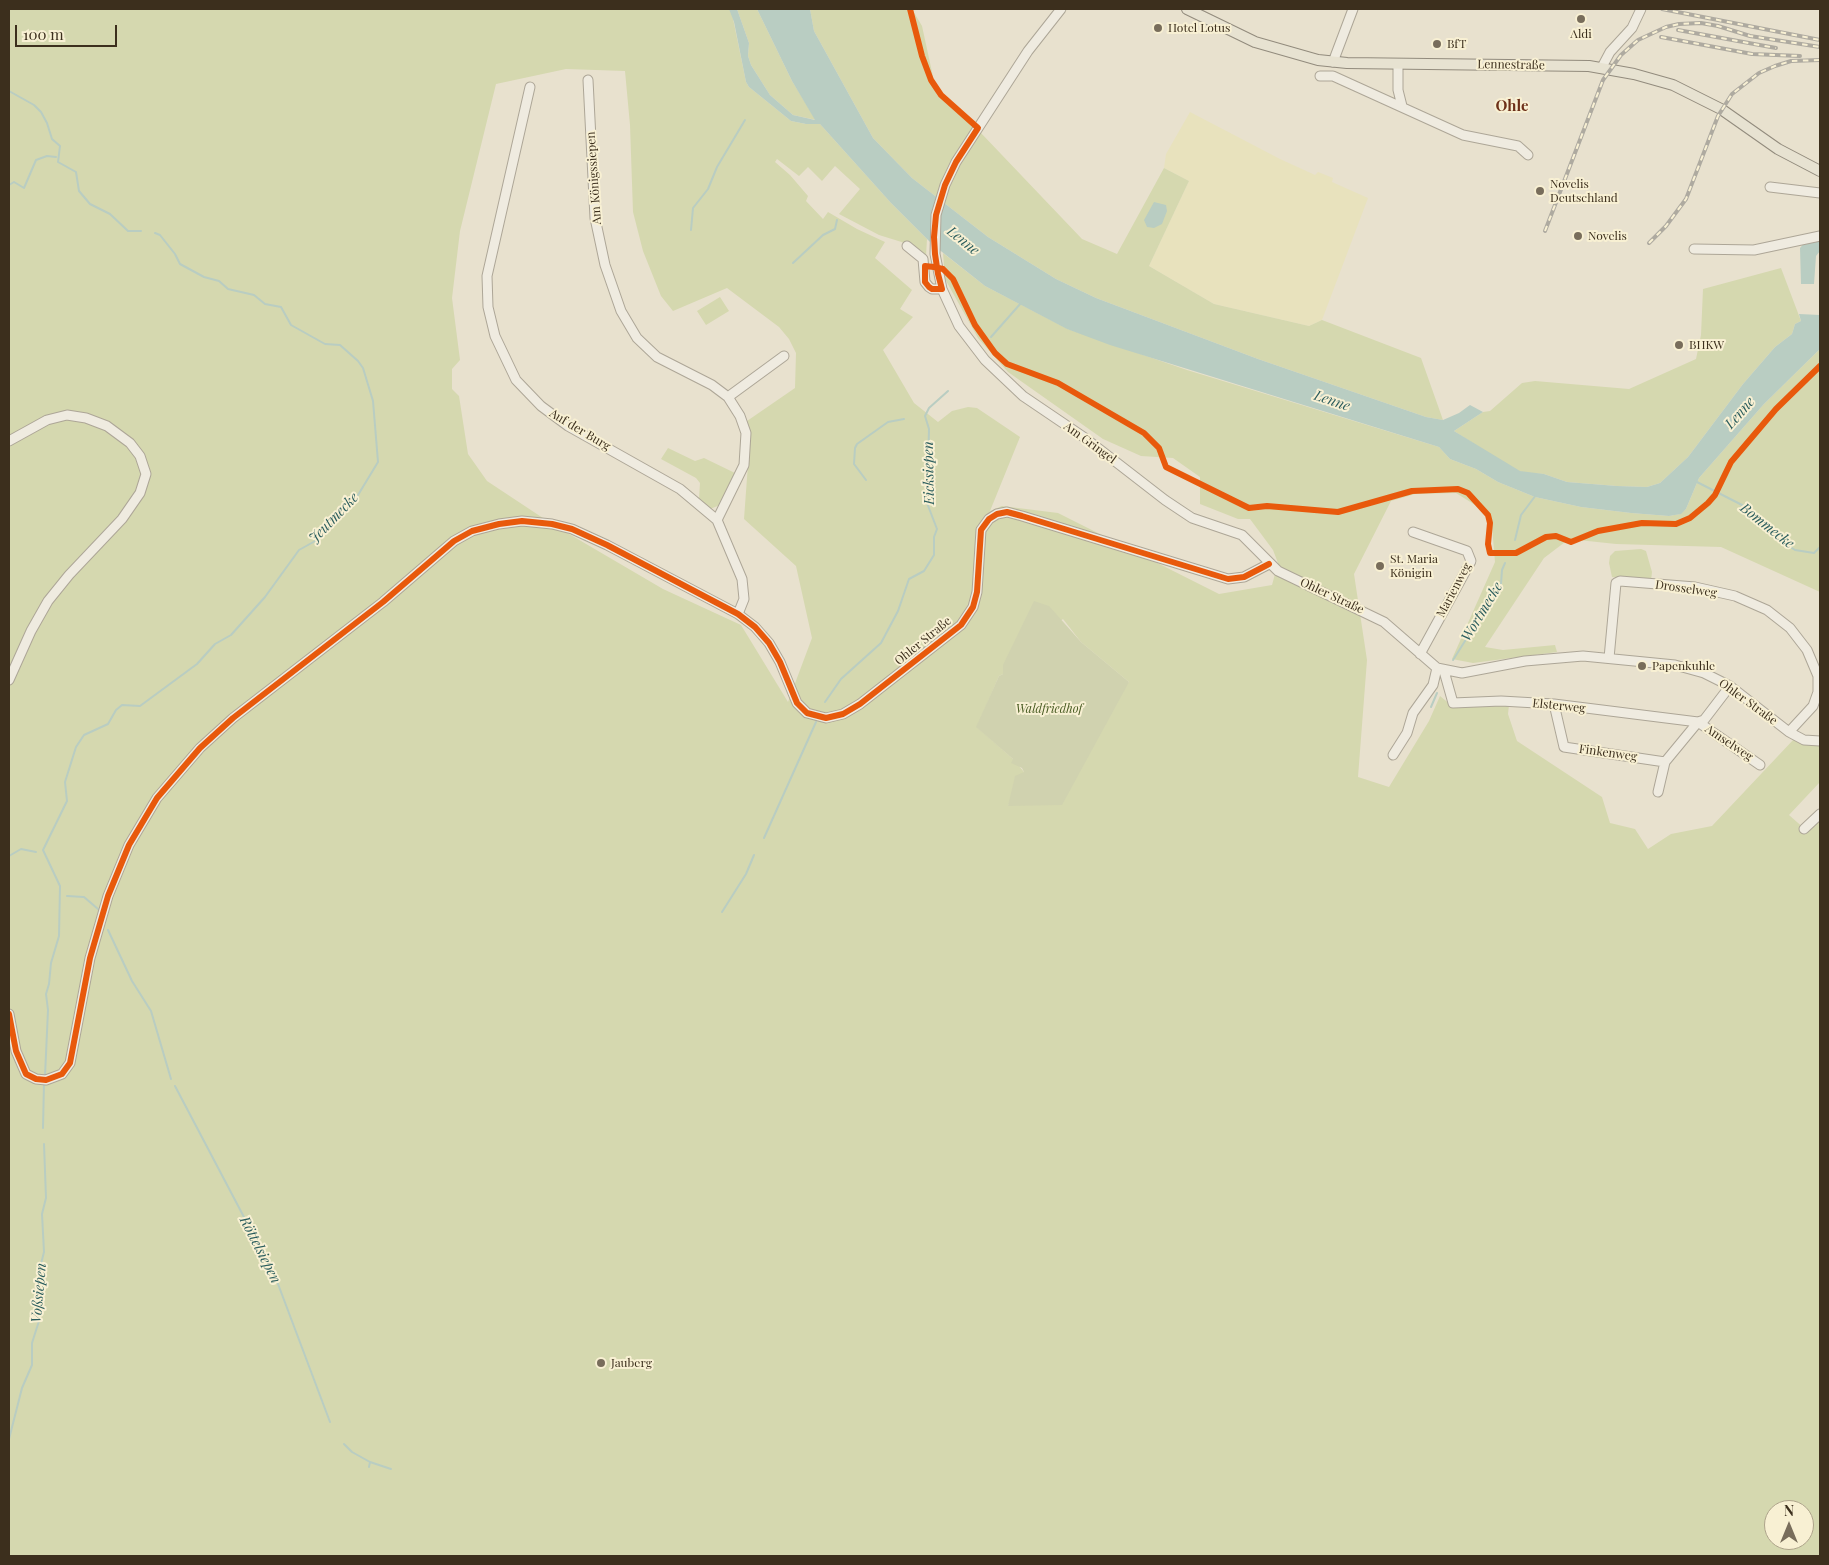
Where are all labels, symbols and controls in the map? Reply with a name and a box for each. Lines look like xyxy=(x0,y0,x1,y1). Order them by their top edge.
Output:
marker: Aldi xyxy=(1575,13,1587,25)
scale bar xyxy=(18,15,120,47)
place label: Hotel Lotus xyxy=(1168,21,1230,35)
marker: Hotel Lotus xyxy=(1152,22,1164,34)
text: 100 m xyxy=(23,24,64,44)
place label: Aldi xyxy=(1570,27,1592,41)
place label: BfT xyxy=(1447,37,1467,51)
marker: BfT xyxy=(1431,38,1443,50)
street label: Lennestraße xyxy=(1477,57,1545,73)
district label: Ohle xyxy=(1496,97,1528,115)
street label: Am Königssiepen xyxy=(584,131,604,225)
place label: Novelis Deutschland xyxy=(1550,177,1618,205)
marker: Novelis Deutschland xyxy=(1534,185,1546,197)
water label: Lenne xyxy=(944,223,982,259)
place label: Novelis xyxy=(1588,229,1627,243)
marker: Novelis xyxy=(1572,230,1584,242)
place label: BHKW xyxy=(1689,338,1724,352)
marker: BHKW xyxy=(1673,339,1685,351)
water label: Lenne xyxy=(1312,387,1352,415)
water label: Lenne xyxy=(1722,394,1758,432)
street label: Auf der Burg xyxy=(547,406,613,454)
street label: Am Gringel xyxy=(1061,419,1119,467)
water label: Eicksiepen xyxy=(920,441,938,505)
water label: Jeutmecke xyxy=(306,489,362,547)
water label: Bommecke xyxy=(1737,500,1797,552)
place label: St. Maria Königin xyxy=(1390,552,1438,580)
marker: St. Maria Königin xyxy=(1374,560,1386,572)
street label: Marienweg xyxy=(1434,560,1474,620)
street label: Ohler Straße xyxy=(1298,575,1366,617)
street label: Drosselweg xyxy=(1654,578,1718,600)
water label: Wortmecke xyxy=(1458,579,1506,645)
street label: Ohler Straße xyxy=(892,614,954,668)
place label: Papenkuhle xyxy=(1652,659,1715,673)
marker: Papenkuhle xyxy=(1636,660,1648,672)
street label: Ohler Straße xyxy=(1716,676,1780,728)
street label: Elsterweg xyxy=(1532,696,1586,716)
park label: Waldfriedhof xyxy=(1016,702,1082,716)
street label: Amselweg xyxy=(1702,722,1756,764)
street label: Finkenweg xyxy=(1578,742,1638,764)
water label: Röttelsiepen xyxy=(236,1214,284,1286)
water label: Voßsiepen xyxy=(28,1262,50,1324)
place label: Jauberg xyxy=(611,1356,652,1370)
marker: Jauberg xyxy=(595,1357,607,1369)
north arrow xyxy=(1764,1500,1814,1550)
text: N xyxy=(1784,1501,1794,1520)

